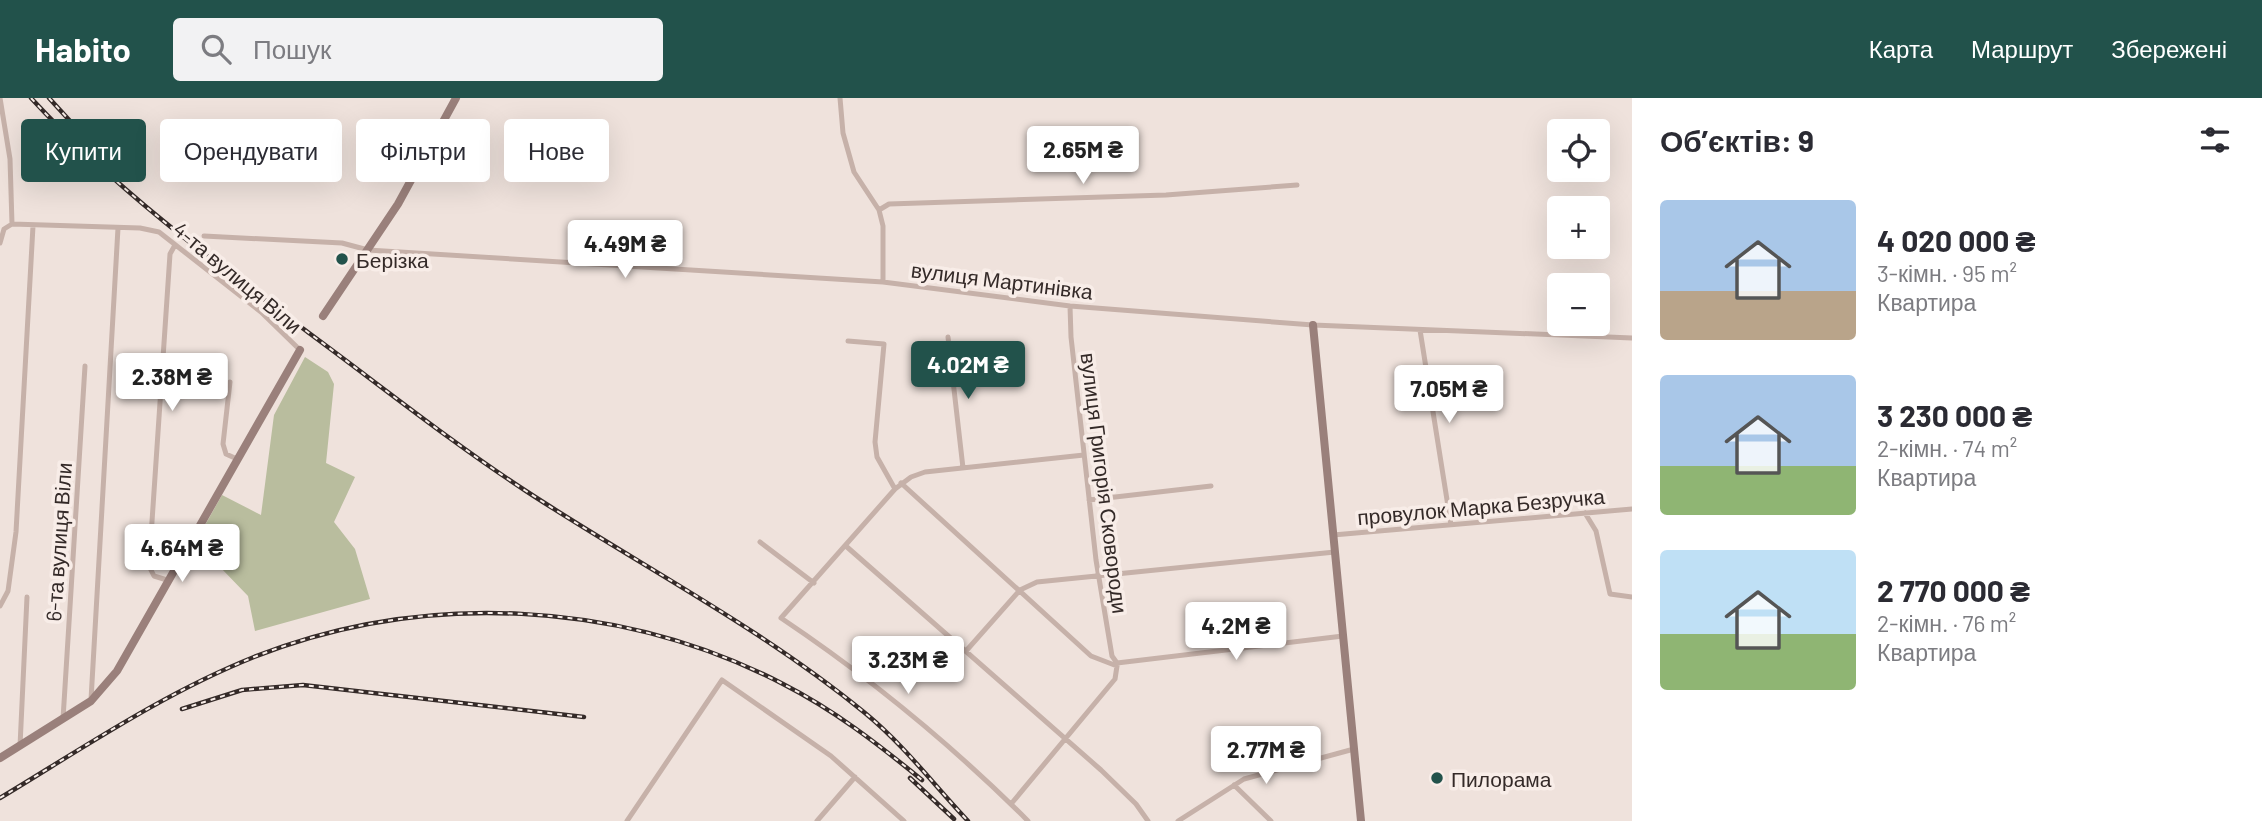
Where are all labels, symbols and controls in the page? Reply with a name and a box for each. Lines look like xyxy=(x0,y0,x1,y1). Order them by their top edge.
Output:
search box xyxy=(173,18,663,81)
text: Habito xyxy=(35,29,131,69)
icon: search xyxy=(197,30,235,68)
text: Пошук xyxy=(253,33,331,64)
text: Карта xyxy=(1869,34,1933,63)
text: Маршрут xyxy=(1971,34,2073,63)
text: Збережені xyxy=(2111,34,2227,63)
chip: Купити xyxy=(21,119,146,182)
chip: Орендувати xyxy=(160,119,342,182)
chip: Фільтри xyxy=(356,119,490,182)
chip: Нове xyxy=(504,119,609,182)
map controls xyxy=(1547,119,1610,336)
button: locate xyxy=(1547,119,1610,182)
icon: filters xyxy=(2196,121,2234,159)
text: Об’єктів: 9 xyxy=(1660,122,1814,158)
pin: 2.65M ₴ xyxy=(1018,126,1148,186)
text: 2.65M ₴ xyxy=(1043,135,1123,163)
button: + xyxy=(1547,196,1610,259)
street label: 4-та вулиця Віли xyxy=(169,216,307,338)
pin: 4.49M ₴ xyxy=(560,220,690,280)
text: 4 020 000 ₴ xyxy=(1877,222,2035,258)
icon: home xyxy=(1716,228,1800,312)
text: 4.49M ₴ xyxy=(584,229,666,257)
place label: Берізка xyxy=(356,247,429,272)
marker: Берізка xyxy=(334,251,350,267)
street label: вулиця Мартинівка xyxy=(910,256,1095,304)
text: 3-кімн. · 95 m² xyxy=(1877,259,2017,287)
button: − xyxy=(1547,273,1610,336)
text: Квартира xyxy=(1877,288,1976,316)
pin: 4.02M ₴ xyxy=(903,342,1033,401)
text: 4.02M ₴ xyxy=(927,350,1009,378)
street label: вулиця Григорія Сковороди xyxy=(1077,351,1133,615)
pin: 2.38M ₴ xyxy=(107,354,237,413)
text: 2.38M ₴ xyxy=(132,362,212,390)
pin: 7.05M ₴ xyxy=(1384,366,1514,425)
text: 7.05M ₴ xyxy=(1410,374,1488,402)
text: 3 230 000 ₴ xyxy=(1877,397,2032,433)
icon: home xyxy=(1716,403,1800,487)
text: 2-кімн. · 74 m² xyxy=(1877,434,2017,462)
street label: 6-та вулиця Віли xyxy=(40,462,76,622)
text: Квартира xyxy=(1877,463,1976,491)
street label: провулок Марка Безручка xyxy=(1356,483,1606,529)
pin: 4.64M ₴ xyxy=(117,524,247,584)
text: 4.64M ₴ xyxy=(141,533,223,561)
text: 2 770 000 ₴ xyxy=(1877,572,2030,608)
icon: home xyxy=(1716,578,1800,662)
pin: 4.2M ₴ xyxy=(1179,602,1293,662)
text: 2-кімн. · 76 m² xyxy=(1877,609,2016,637)
text: 4.2M ₴ xyxy=(1201,611,1271,639)
pin: 3.23M ₴ xyxy=(843,636,973,696)
text: Квартира xyxy=(1877,638,1976,666)
text: 3.23M ₴ xyxy=(868,645,948,673)
pin: 2.77M ₴ xyxy=(1201,726,1331,786)
text: 2.77M ₴ xyxy=(1227,735,1305,763)
place label: Пилорама xyxy=(1451,766,1552,791)
marker: Пилорама xyxy=(1429,770,1445,786)

